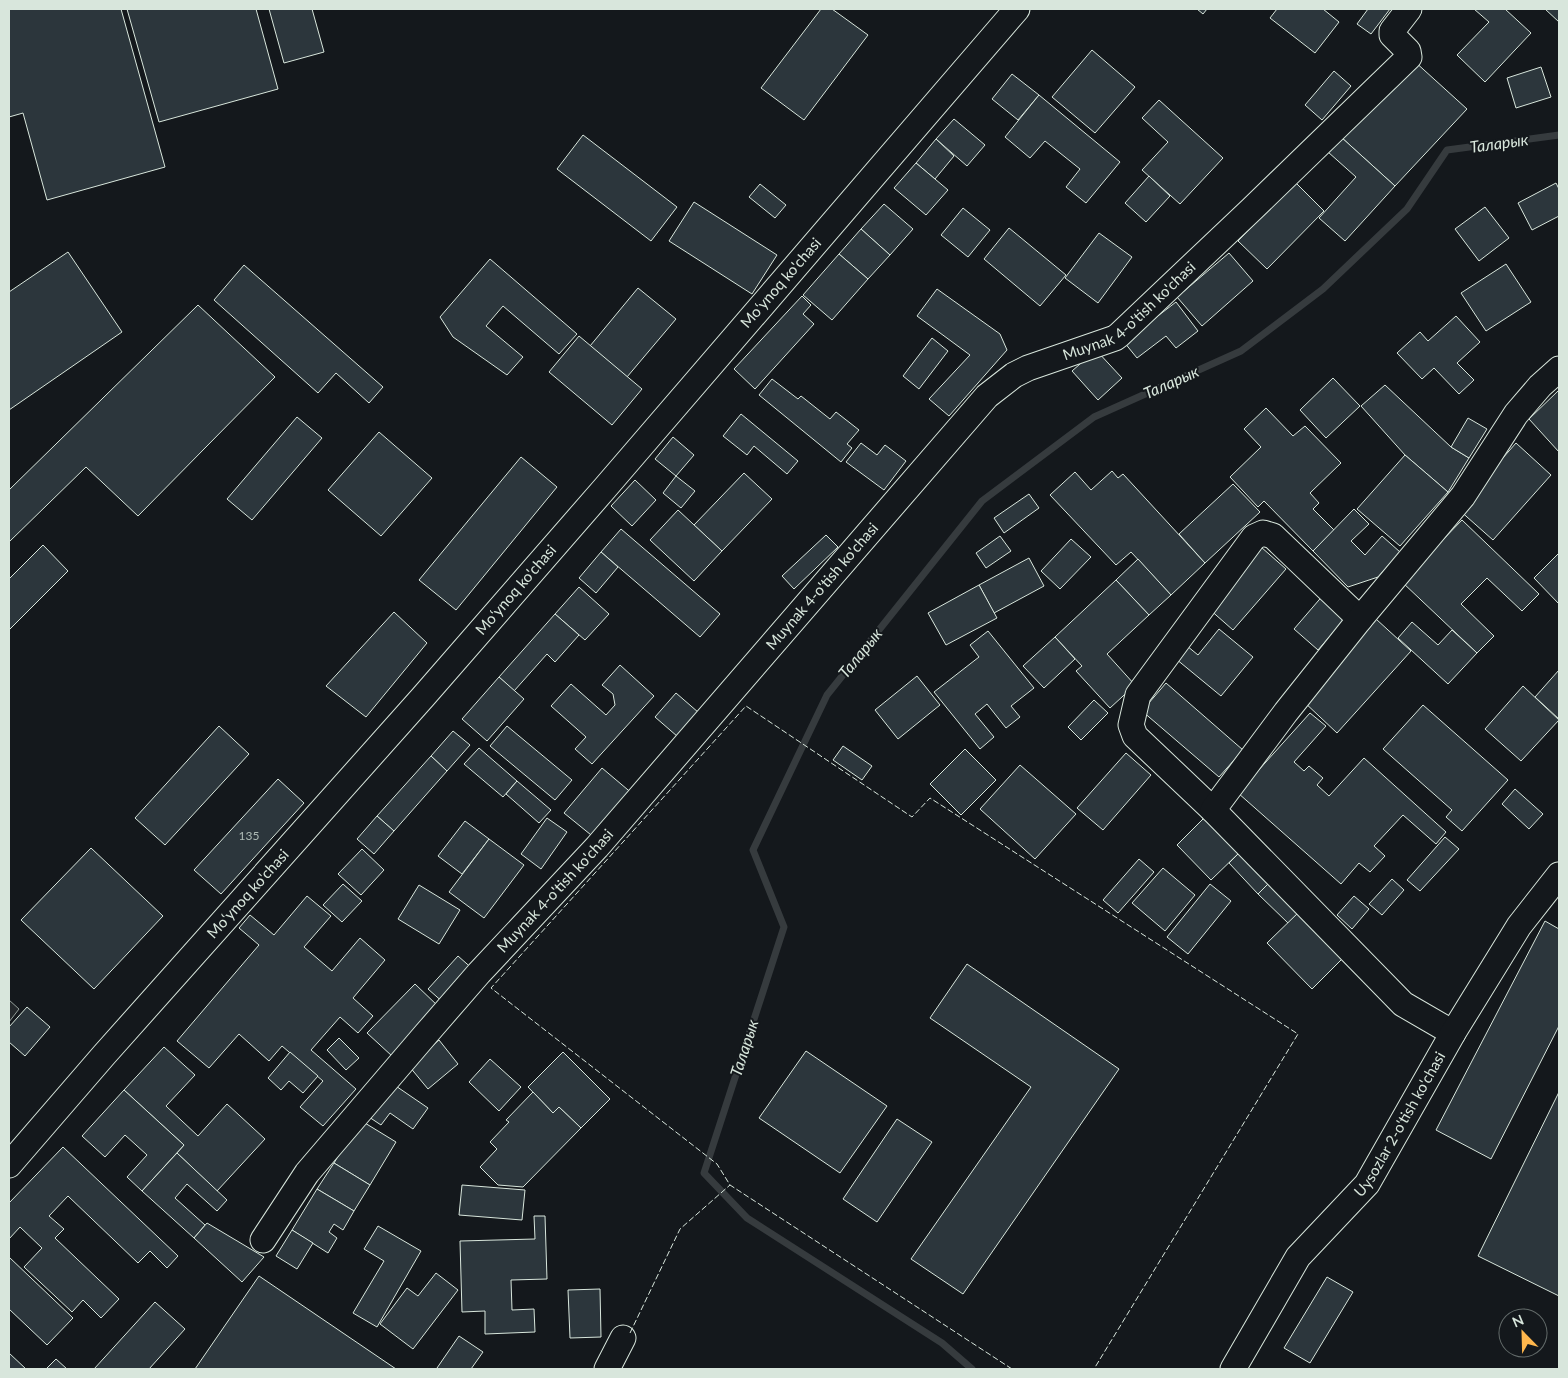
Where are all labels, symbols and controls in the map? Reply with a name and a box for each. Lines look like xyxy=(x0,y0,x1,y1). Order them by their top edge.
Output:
water label: Таларык xyxy=(1469,129,1530,156)
street label: Moʻynoq ko'chasi xyxy=(736,234,824,331)
street label: Muynak 4-o'tish ko'chasi xyxy=(1060,257,1199,363)
water label: Таларык xyxy=(1140,361,1202,402)
street label: Muynak 4-o'tish ko'chasi xyxy=(762,519,881,653)
street label: Moʻynoq ko'chasi xyxy=(471,541,559,638)
water label: Таларык xyxy=(834,624,886,681)
street label: Muynak 4-o'tish ko'chasi xyxy=(493,825,616,956)
house number: 135 xyxy=(239,828,259,843)
street label: Moʻynoq ko'chasi xyxy=(203,845,292,942)
water label: Таларык xyxy=(725,1017,762,1079)
street label: Uysozlar 2-o'tish ko'chasi xyxy=(1350,1048,1448,1200)
north arrow xyxy=(1498,1308,1548,1358)
text: N xyxy=(1509,1311,1526,1331)

